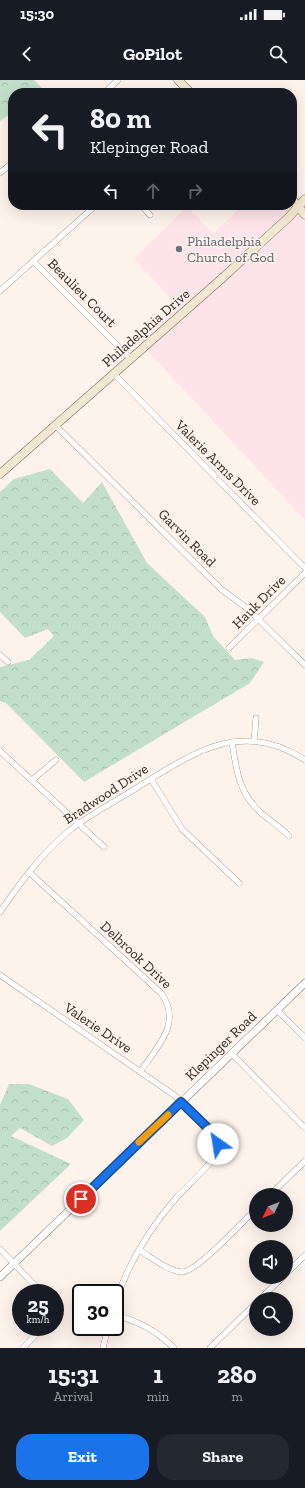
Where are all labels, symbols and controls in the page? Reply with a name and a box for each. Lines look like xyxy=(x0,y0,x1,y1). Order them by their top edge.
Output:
text: 15:30 xyxy=(20,5,54,23)
icon: back xyxy=(16,43,38,65)
text: GoPilot xyxy=(123,43,182,65)
icon: search xyxy=(267,43,289,65)
text: 80 m xyxy=(90,102,151,135)
icon: left xyxy=(24,104,76,156)
text: Klepinger Road xyxy=(90,136,208,158)
icon: left xyxy=(100,180,122,202)
icon: ahead xyxy=(142,180,164,202)
icon: right xyxy=(184,180,206,202)
place label: Philadelphia Church of God xyxy=(187,233,275,266)
marker: Philadelphia Church of God xyxy=(174,244,184,254)
street label: Beaulieu Court xyxy=(44,255,120,331)
street label: Philadelphia Drive xyxy=(99,285,194,371)
street label: Valerie Arms Drive xyxy=(171,416,265,510)
street label: Garvin Road xyxy=(155,506,220,571)
street label: Hauk Drive xyxy=(229,571,290,632)
street label: Bradwood Drive xyxy=(61,760,152,828)
street label: Delbrook Drive xyxy=(97,918,175,993)
street label: Valerie Drive xyxy=(60,999,135,1057)
street label: Klepinger Road xyxy=(182,1008,260,1084)
position arrow xyxy=(197,1123,239,1165)
pin xyxy=(64,1182,98,1216)
icon: arrive xyxy=(70,1188,92,1210)
north arrow xyxy=(249,1188,293,1232)
map controls xyxy=(249,1188,293,1336)
button: sound xyxy=(249,1240,293,1284)
speed limit sign: 30 xyxy=(72,1284,124,1336)
button: search xyxy=(249,1292,293,1336)
text: 25 xyxy=(27,1293,49,1317)
text: km/h xyxy=(27,1314,49,1326)
text: 15:31 xyxy=(48,1360,99,1389)
text: 1 xyxy=(153,1360,163,1389)
text: 280 xyxy=(217,1360,257,1389)
text: Arrival xyxy=(54,1389,93,1404)
text: min xyxy=(147,1389,169,1404)
text: m xyxy=(231,1389,243,1404)
button: Exit xyxy=(16,1434,149,1480)
button: Share xyxy=(157,1434,289,1480)

